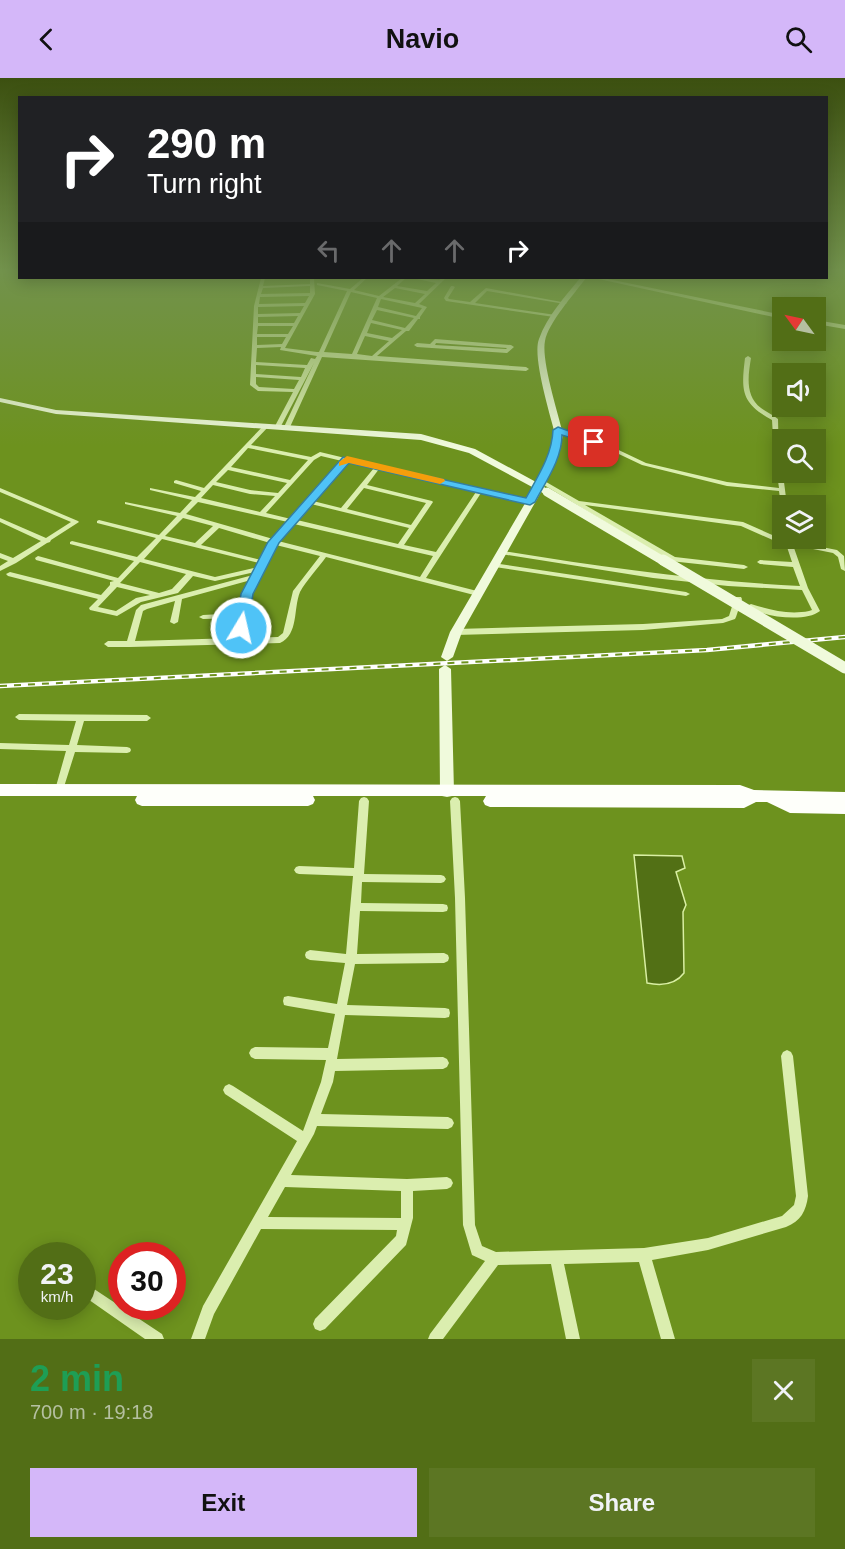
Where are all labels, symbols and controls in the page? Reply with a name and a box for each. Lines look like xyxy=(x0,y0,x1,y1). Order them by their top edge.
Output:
icon: back xyxy=(30,23,63,56)
icon: search xyxy=(782,23,815,56)
text: Navio xyxy=(386,24,459,54)
icon: right xyxy=(48,120,126,198)
text: 290 m xyxy=(147,120,266,167)
text: Turn right xyxy=(147,169,262,199)
icon: left xyxy=(312,234,345,267)
icon: ahead xyxy=(375,234,408,267)
icon: ahead xyxy=(438,234,471,267)
icon: right xyxy=(501,234,534,267)
north arrow xyxy=(772,297,826,351)
map controls xyxy=(772,297,826,549)
button: sound xyxy=(772,363,826,417)
pin xyxy=(568,416,619,467)
icon: arrive xyxy=(577,425,610,458)
button: search xyxy=(772,429,826,483)
button: layers xyxy=(772,495,826,549)
position arrow xyxy=(209,596,273,660)
speed limit sign: 30 xyxy=(108,1242,186,1320)
text: 23 xyxy=(40,1257,74,1290)
text: km/h xyxy=(41,1288,73,1305)
text: 2 min xyxy=(30,1358,124,1399)
button: close xyxy=(752,1359,815,1422)
text: 700 m · 19:18 xyxy=(30,1401,153,1423)
button: Exit xyxy=(30,1468,417,1537)
button: Share xyxy=(429,1468,815,1537)

